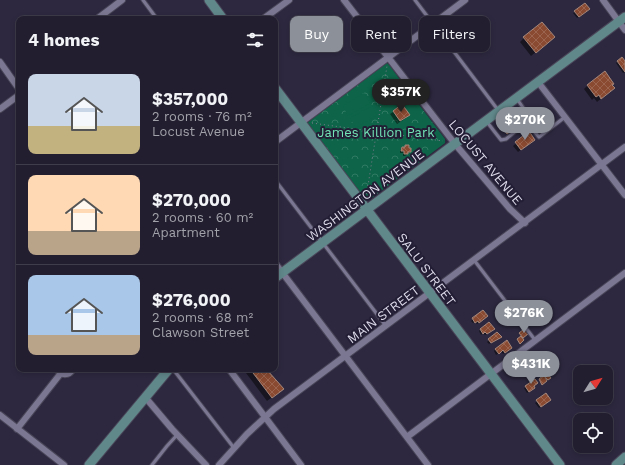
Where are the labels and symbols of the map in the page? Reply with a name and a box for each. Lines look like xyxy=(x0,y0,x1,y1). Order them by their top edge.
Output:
pin: $357K xyxy=(373,79,429,113)
pin: $270K xyxy=(497,107,553,141)
street label: LOCUST AVENUE xyxy=(446,117,526,208)
park label: James Killion Park xyxy=(317,125,435,140)
street label: WASHINGTON AVENUE xyxy=(304,146,427,245)
street label: SALU STREET xyxy=(394,230,459,309)
street label: MAIN STREET xyxy=(344,282,422,346)
pin: $276K xyxy=(496,300,552,334)
pin: $431K xyxy=(503,351,559,385)
north arrow xyxy=(573,365,613,405)

